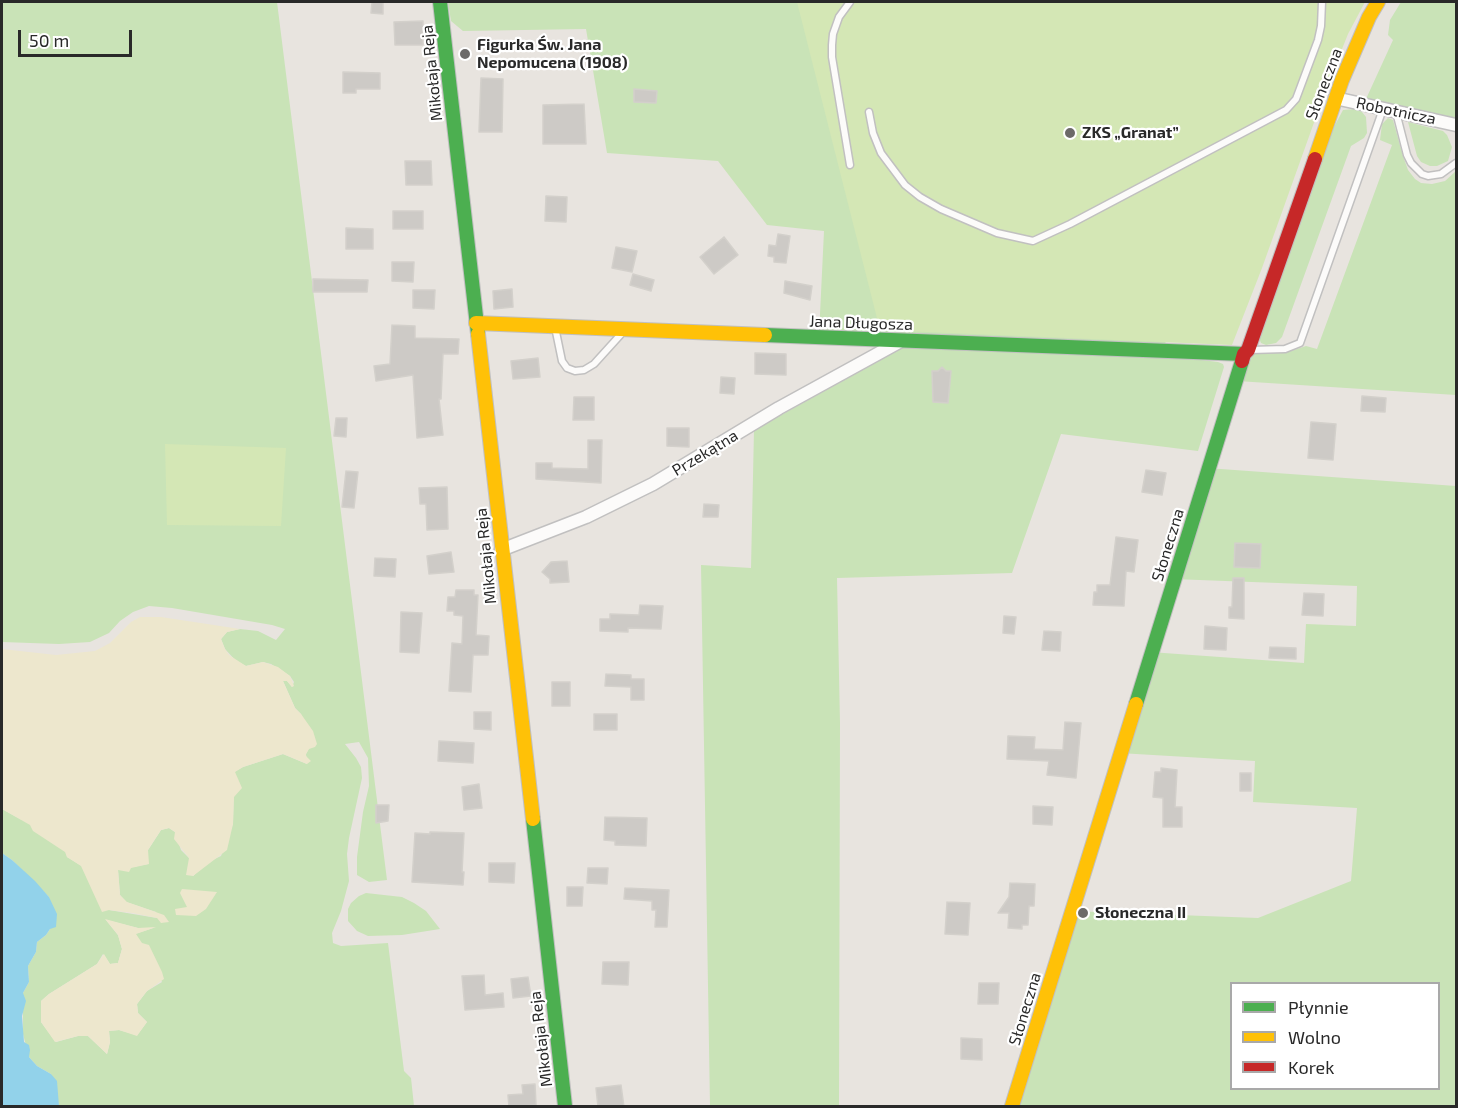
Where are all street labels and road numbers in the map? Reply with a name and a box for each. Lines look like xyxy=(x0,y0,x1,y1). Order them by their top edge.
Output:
street label: Mikołaja Reja xyxy=(417,24,447,122)
street label: Słoneczna xyxy=(1302,45,1346,123)
street label: Robotnicza xyxy=(1354,93,1438,129)
street label: Jana Długosza xyxy=(809,312,913,334)
street label: Przekątna xyxy=(668,426,742,480)
street label: Słoneczna xyxy=(1148,506,1188,584)
street label: Mikołaja Reja xyxy=(471,507,501,605)
street label: Słoneczna xyxy=(1005,970,1045,1048)
street label: Mikołaja Reja xyxy=(526,990,556,1088)

